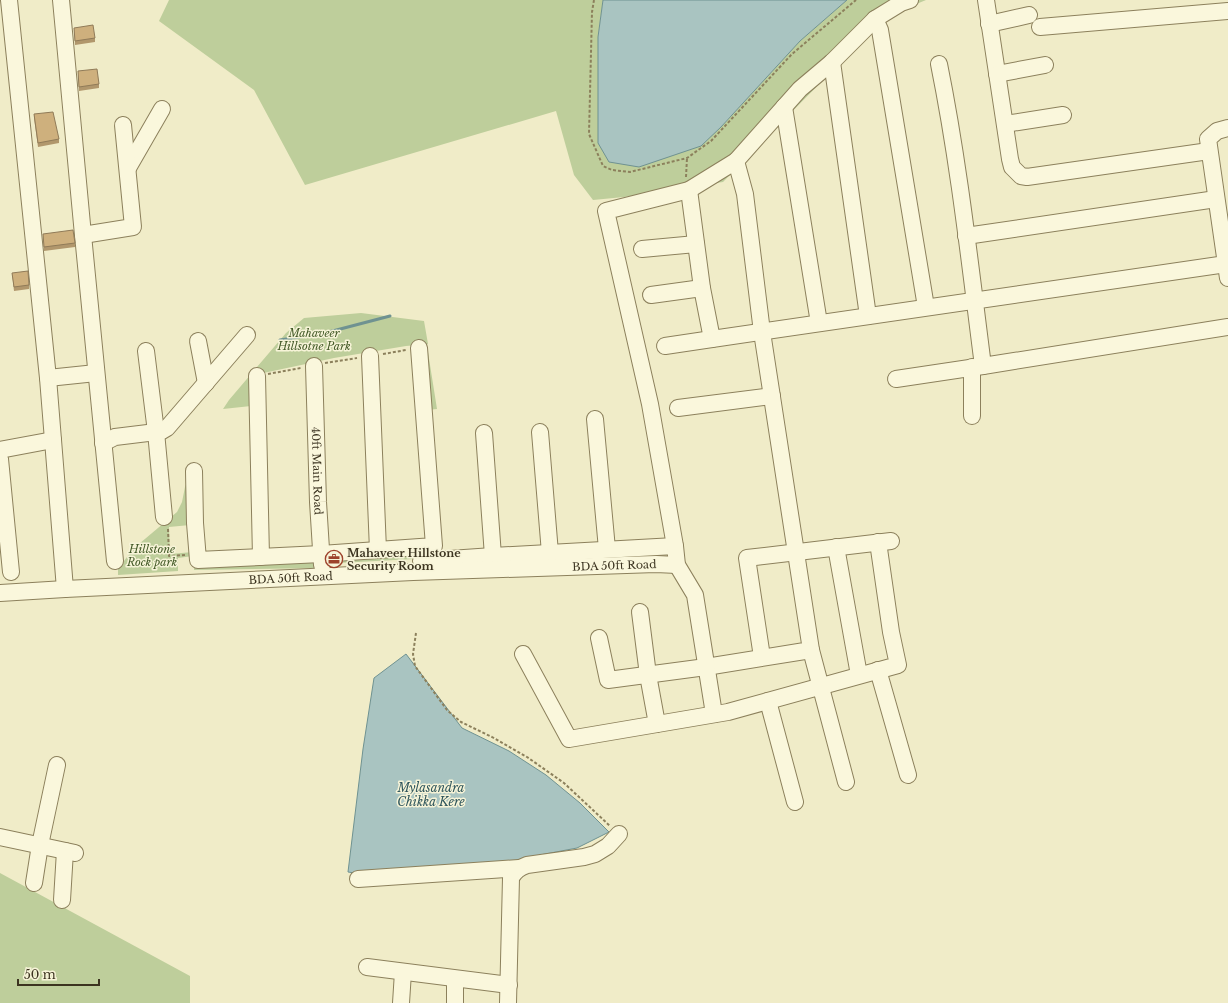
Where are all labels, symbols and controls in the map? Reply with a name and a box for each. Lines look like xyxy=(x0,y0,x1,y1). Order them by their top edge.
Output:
park label: Mahaveer Hillsotne Park xyxy=(276,326,351,353)
street label: 40ft Main Road xyxy=(309,427,326,516)
park label: Hillstone Rock park xyxy=(126,542,177,569)
place label: Mahaveer Hillstone Security Room xyxy=(347,546,461,573)
office icon: Mahaveer Hillstone Security Room xyxy=(324,549,344,569)
street label: BDA 50ft Road xyxy=(572,557,657,574)
street label: BDA 50ft Road xyxy=(248,569,334,587)
water label: Mylasandra Chikka Kere xyxy=(397,780,465,809)
scale bar xyxy=(18,961,99,987)
text: 50 m xyxy=(24,967,56,982)

